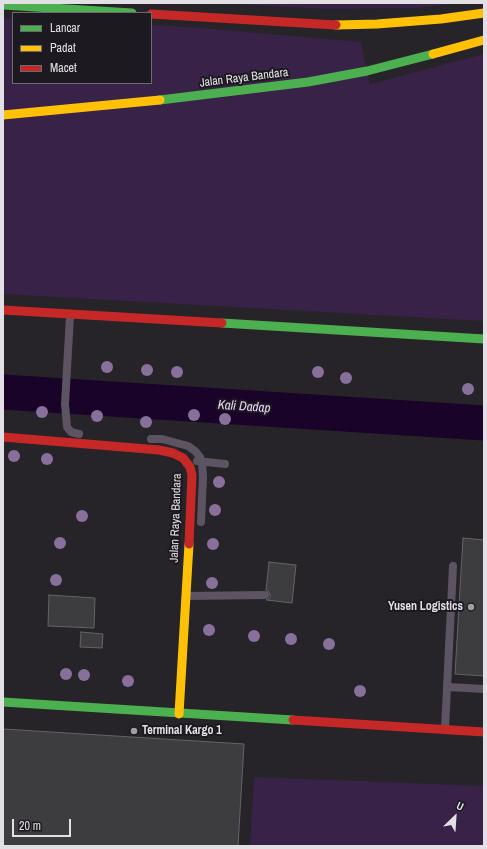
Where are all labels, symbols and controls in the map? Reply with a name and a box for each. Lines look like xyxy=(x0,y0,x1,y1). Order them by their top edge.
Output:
legend xyxy=(12,12,152,84)
text: Lancar xyxy=(50,20,80,36)
text: Padat xyxy=(50,40,76,56)
text: Macet xyxy=(50,60,77,76)
street label: Jalan Raya Bandara xyxy=(199,65,289,91)
water label: Kali Dadap xyxy=(217,397,271,417)
street label: Jalan Raya Bandara xyxy=(167,473,185,563)
place label: Yusen Logistics xyxy=(388,600,463,614)
marker: Yusen Logistics xyxy=(466,602,476,612)
place label: Terminal Kargo 1 xyxy=(142,724,222,738)
marker: Terminal Kargo 1 xyxy=(129,726,139,736)
north arrow xyxy=(435,797,475,837)
text: U xyxy=(454,798,466,814)
scale bar xyxy=(14,811,73,837)
text: 20 m xyxy=(19,818,41,834)

